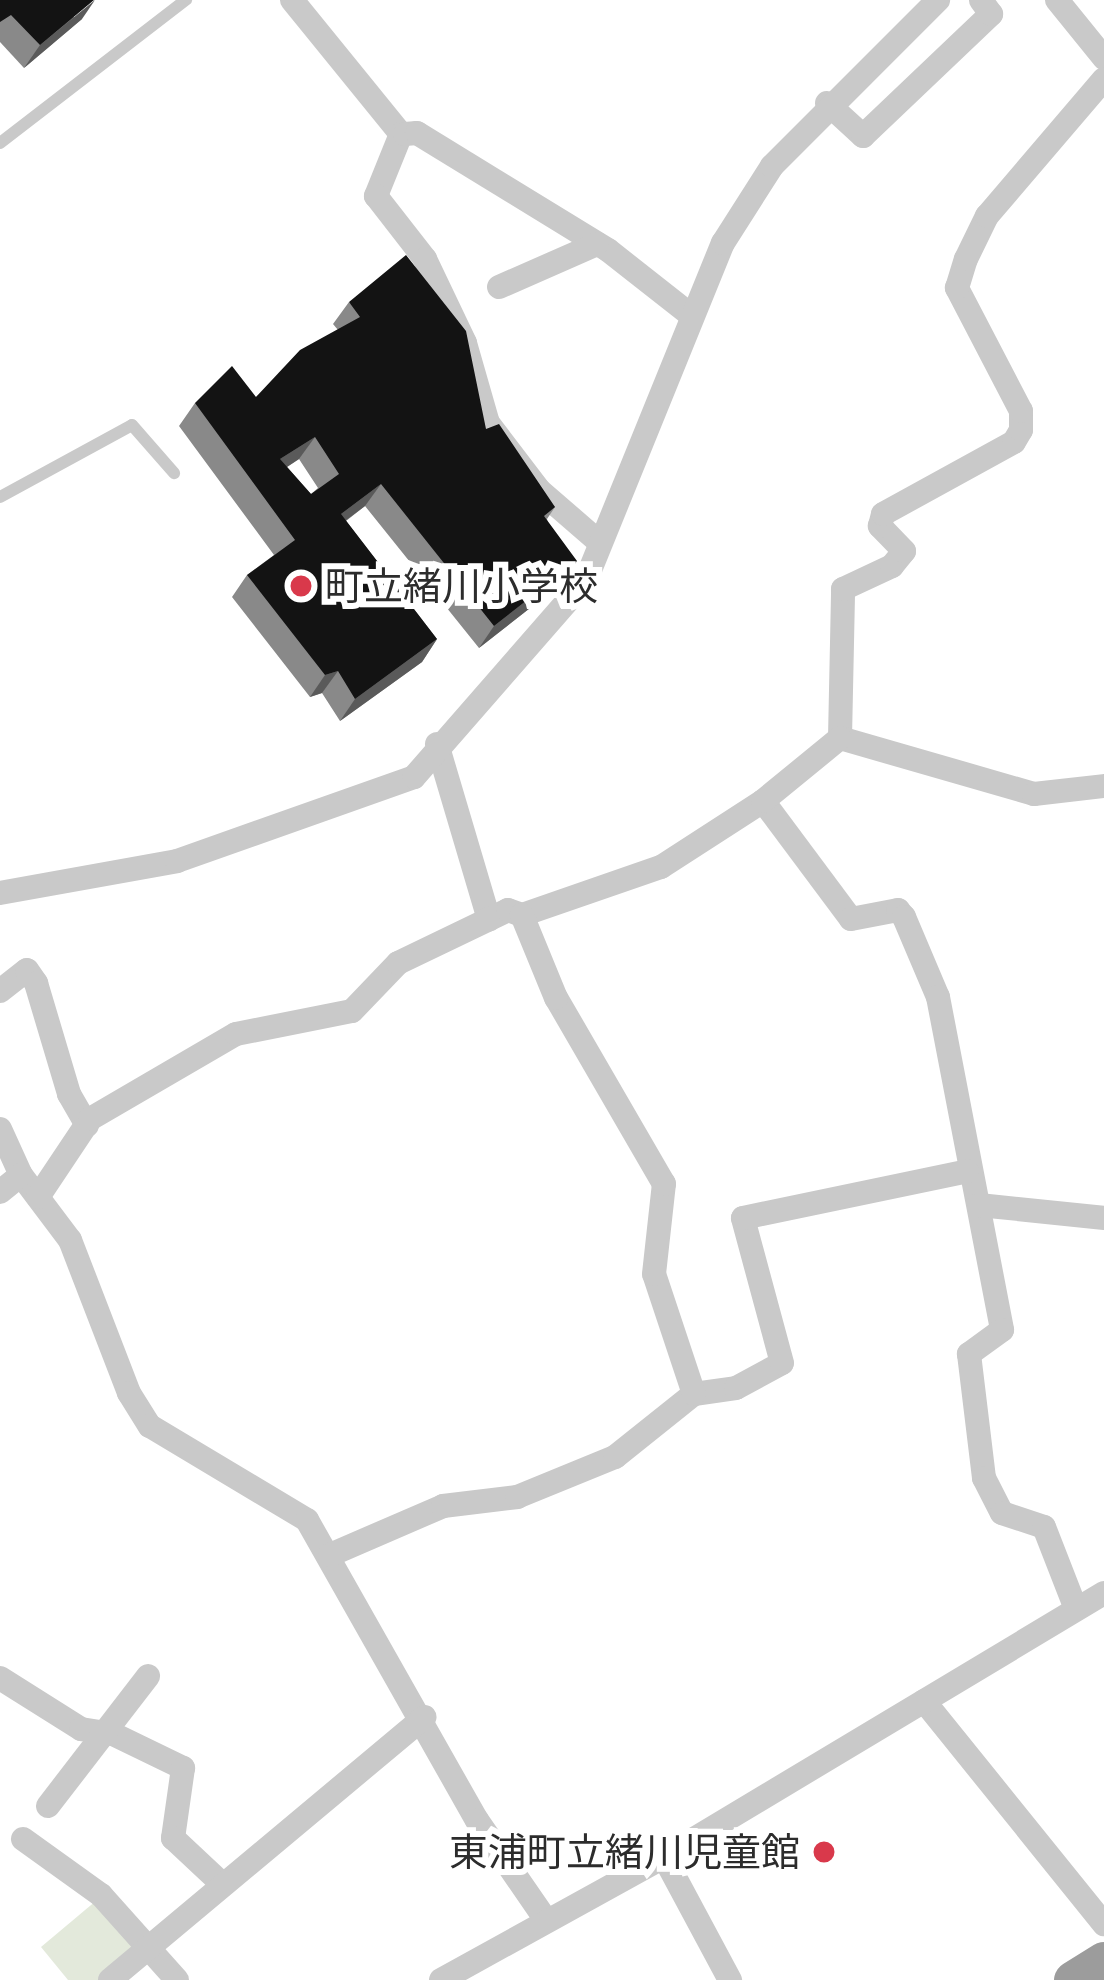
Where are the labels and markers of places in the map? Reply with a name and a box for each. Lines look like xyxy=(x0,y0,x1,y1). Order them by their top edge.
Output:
place label: 町立緒川小学校 xyxy=(325,563,598,609)
marker: 町立緒川小学校 xyxy=(288,573,314,599)
place label: 東浦町立緒川児童館 xyxy=(449,1829,800,1875)
marker: 東浦町立緒川児童館 xyxy=(811,1839,837,1865)

